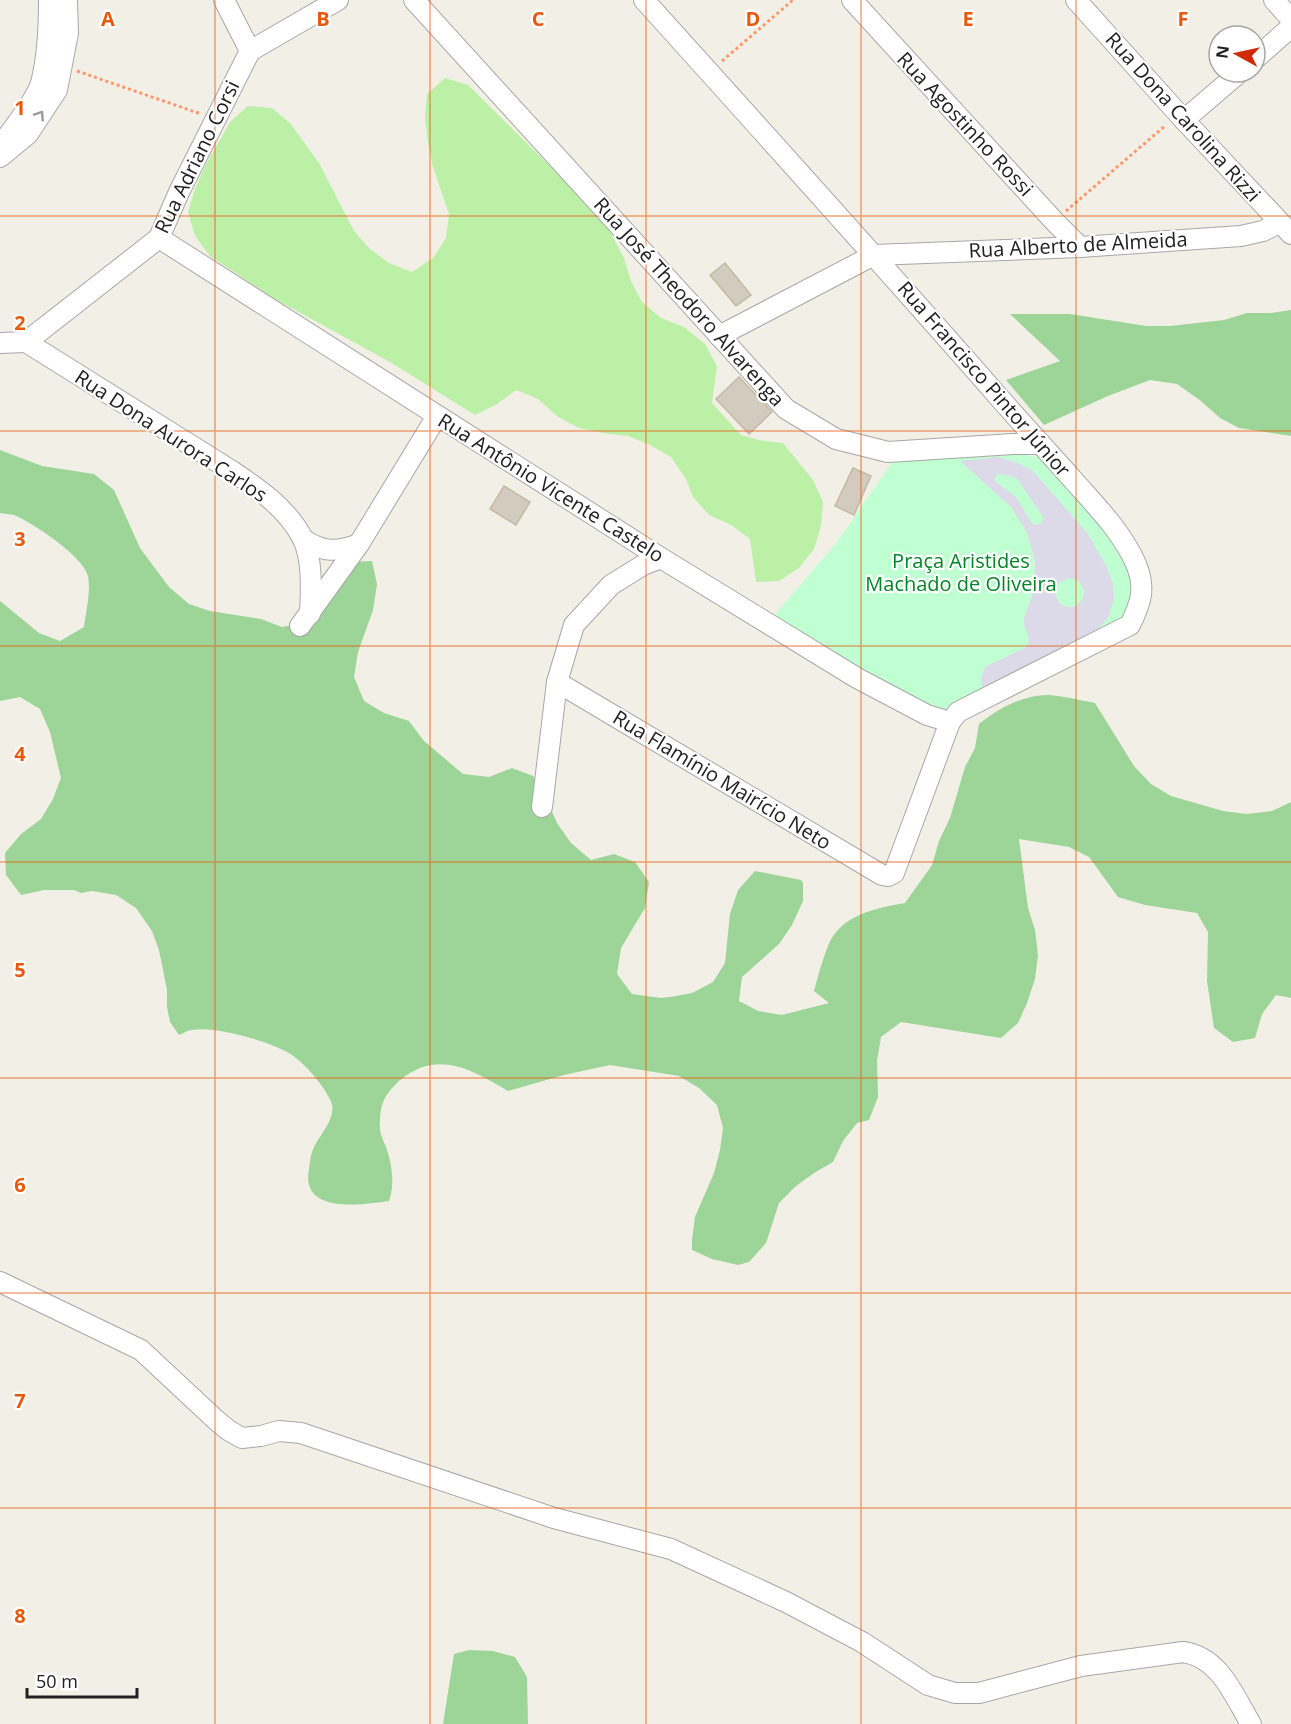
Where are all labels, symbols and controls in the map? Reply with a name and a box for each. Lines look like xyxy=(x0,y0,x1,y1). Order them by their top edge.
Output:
text: A xyxy=(101,5,115,32)
text: B xyxy=(316,5,330,32)
text: C xyxy=(532,5,545,32)
text: D xyxy=(746,5,760,32)
text: E xyxy=(962,5,974,32)
text: F xyxy=(1178,5,1188,32)
north arrow xyxy=(1207,24,1267,84)
street label: Rua Dona Carolina Rizzi xyxy=(1100,26,1267,207)
text: N xyxy=(1210,44,1234,60)
street label: Rua Agostinho Rossi xyxy=(891,46,1039,202)
street label: Rua Adriano Corsi xyxy=(148,76,245,238)
text: 1 xyxy=(14,94,26,121)
one-way arrow xyxy=(33,111,44,122)
street label: Rua José Theodoro Alvarenga xyxy=(588,191,791,412)
street label: Rua Alberto de Almeida xyxy=(968,225,1188,264)
street label: Rua Francisco Pintor Júnior xyxy=(892,275,1077,482)
text: 2 xyxy=(14,309,26,336)
street label: Rua Dona Aurora Carlos xyxy=(70,363,273,508)
street label: Rua Antônio Vicente Castelo xyxy=(433,407,669,568)
text: 3 xyxy=(14,525,26,552)
park label: Praça Aristides Machado de Oliveira xyxy=(865,547,1057,597)
street label: Rua Flamínio Mairício Neto xyxy=(608,704,836,856)
text: 4 xyxy=(14,740,26,767)
text: 5 xyxy=(14,956,26,983)
text: 6 xyxy=(14,1171,26,1198)
text: 7 xyxy=(14,1387,26,1414)
text: 8 xyxy=(14,1602,26,1629)
scale bar xyxy=(27,1661,136,1699)
text: 50 m xyxy=(36,1669,78,1693)

